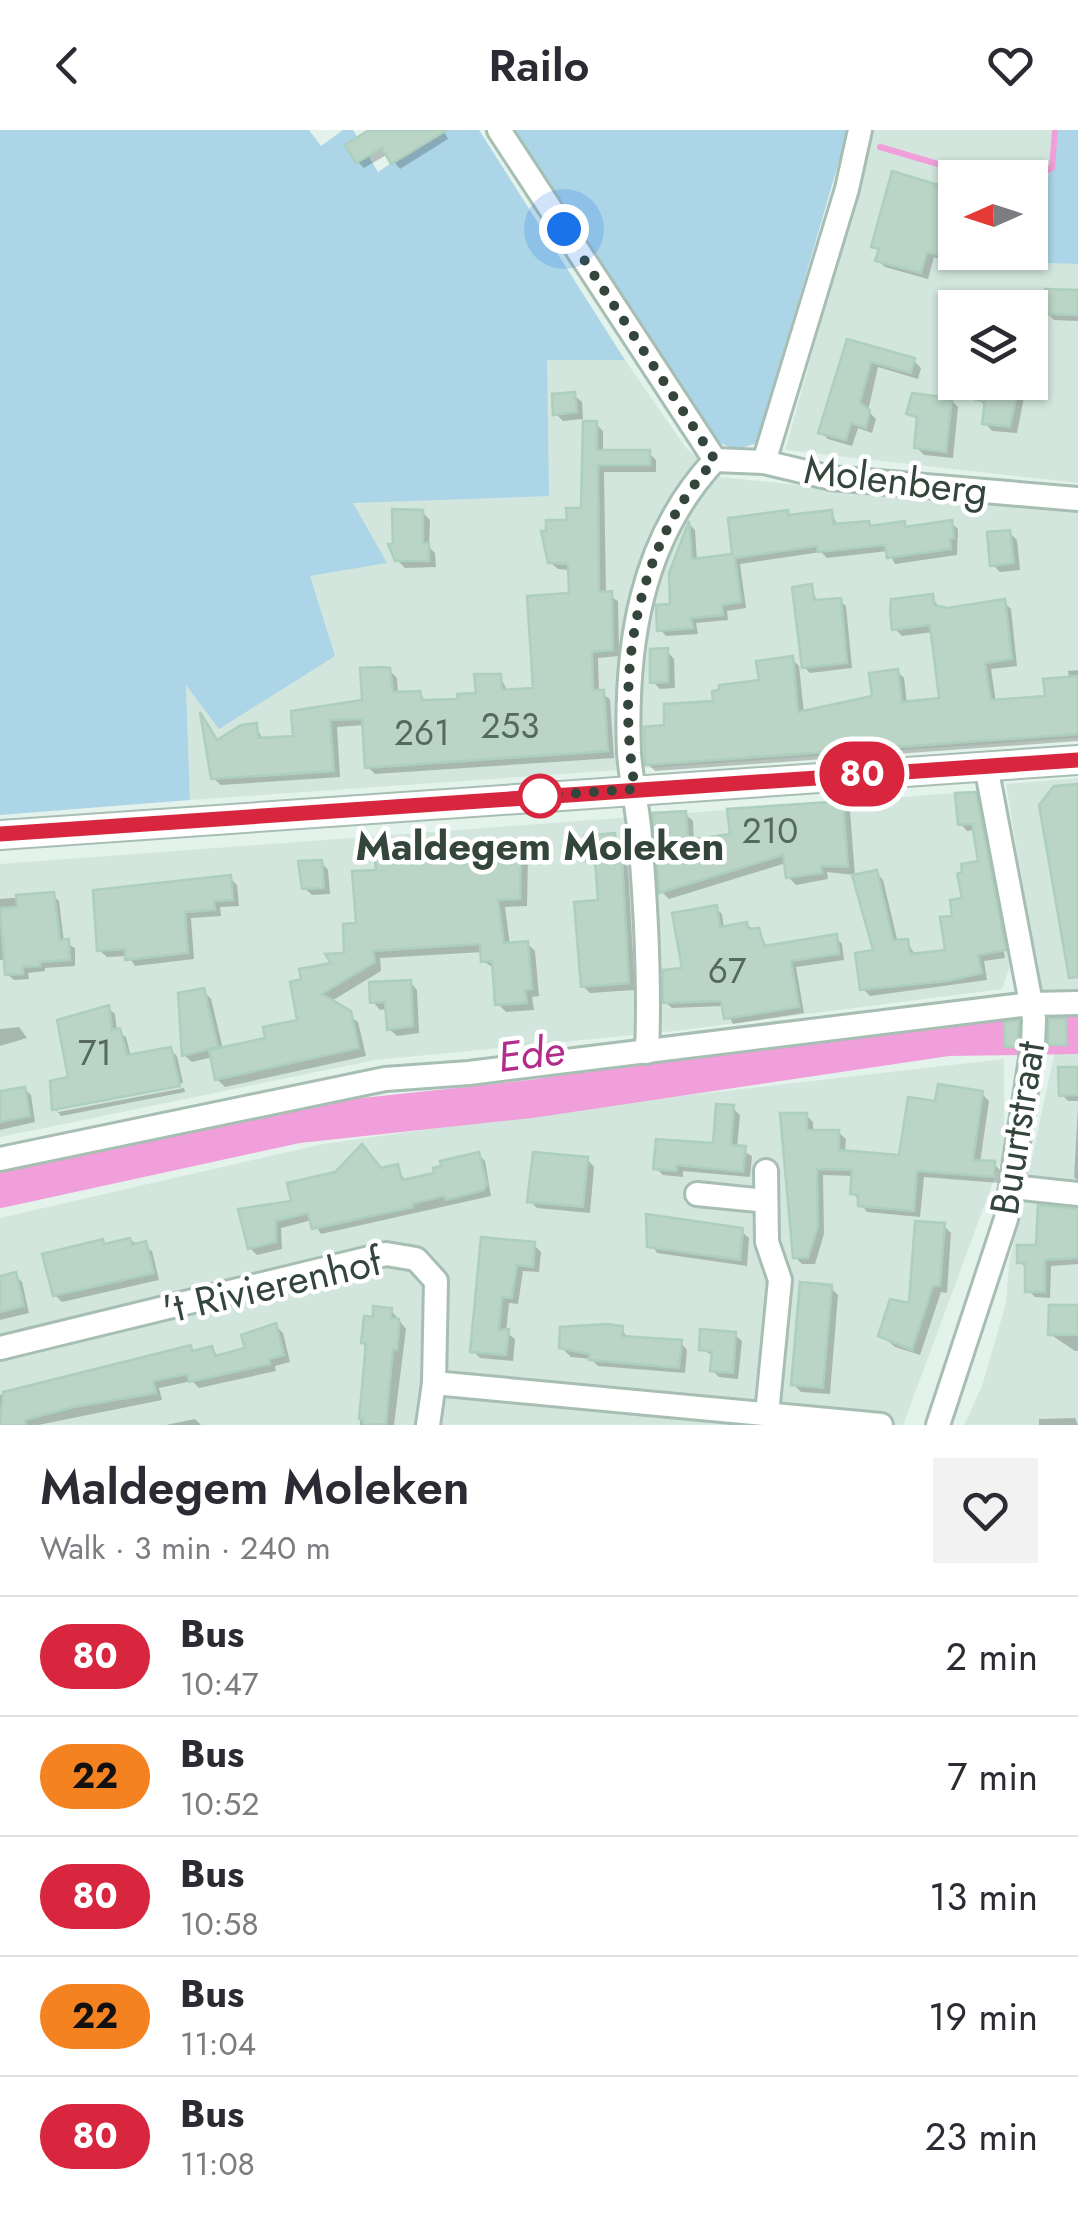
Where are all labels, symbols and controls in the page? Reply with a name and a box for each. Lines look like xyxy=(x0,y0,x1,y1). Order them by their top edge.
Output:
text: Railo xyxy=(488,33,590,98)
icon: back xyxy=(40,38,95,93)
icon: heart xyxy=(983,38,1038,93)
north arrow xyxy=(938,160,1048,270)
map controls xyxy=(938,160,1048,400)
your location xyxy=(539,204,589,254)
button: layers xyxy=(938,290,1048,400)
street label: Molenberg xyxy=(801,440,991,520)
house number: 253 xyxy=(481,701,539,751)
house number: 261 xyxy=(394,708,450,758)
line badge: 80 xyxy=(817,742,907,806)
text: 80 xyxy=(839,749,885,799)
marker: Maldegem Moleken xyxy=(519,775,561,817)
house number: 210 xyxy=(742,806,798,856)
place label: Maldegem Moleken xyxy=(355,817,725,875)
house number: 67 xyxy=(708,946,747,996)
water label: Ede xyxy=(494,1019,568,1088)
house number: 71 xyxy=(78,1028,112,1078)
street label: Buurtstraat xyxy=(975,1037,1059,1219)
street label: 't Rivierenhof xyxy=(157,1231,389,1338)
text: Maldegem Moleken xyxy=(40,1453,470,1522)
button: heart xyxy=(933,1458,1038,1563)
text: Walk · 3 min · 240 m xyxy=(40,1525,331,1571)
text: Bus xyxy=(180,1606,244,1661)
text: 2 min xyxy=(946,1629,1038,1684)
text: 80 xyxy=(72,1631,118,1681)
text: 10:47 xyxy=(180,1661,259,1707)
text: Bus xyxy=(180,1726,244,1781)
text: 7 min xyxy=(947,1749,1038,1804)
text: 22 xyxy=(72,1751,118,1801)
text: 10:52 xyxy=(180,1781,259,1827)
text: Bus xyxy=(180,1846,244,1901)
text: 13 min xyxy=(929,1869,1038,1924)
text: 80 xyxy=(72,1871,118,1921)
text: 10:58 xyxy=(180,1901,259,1947)
text: Bus xyxy=(180,1966,244,2021)
text: 19 min xyxy=(928,1989,1038,2044)
text: 22 xyxy=(72,1991,118,2041)
text: 11:04 xyxy=(180,2021,256,2067)
text: Bus xyxy=(180,2086,244,2141)
text: 23 min xyxy=(925,2109,1038,2164)
text: 80 xyxy=(72,2111,118,2161)
text: 11:08 xyxy=(180,2141,255,2187)

